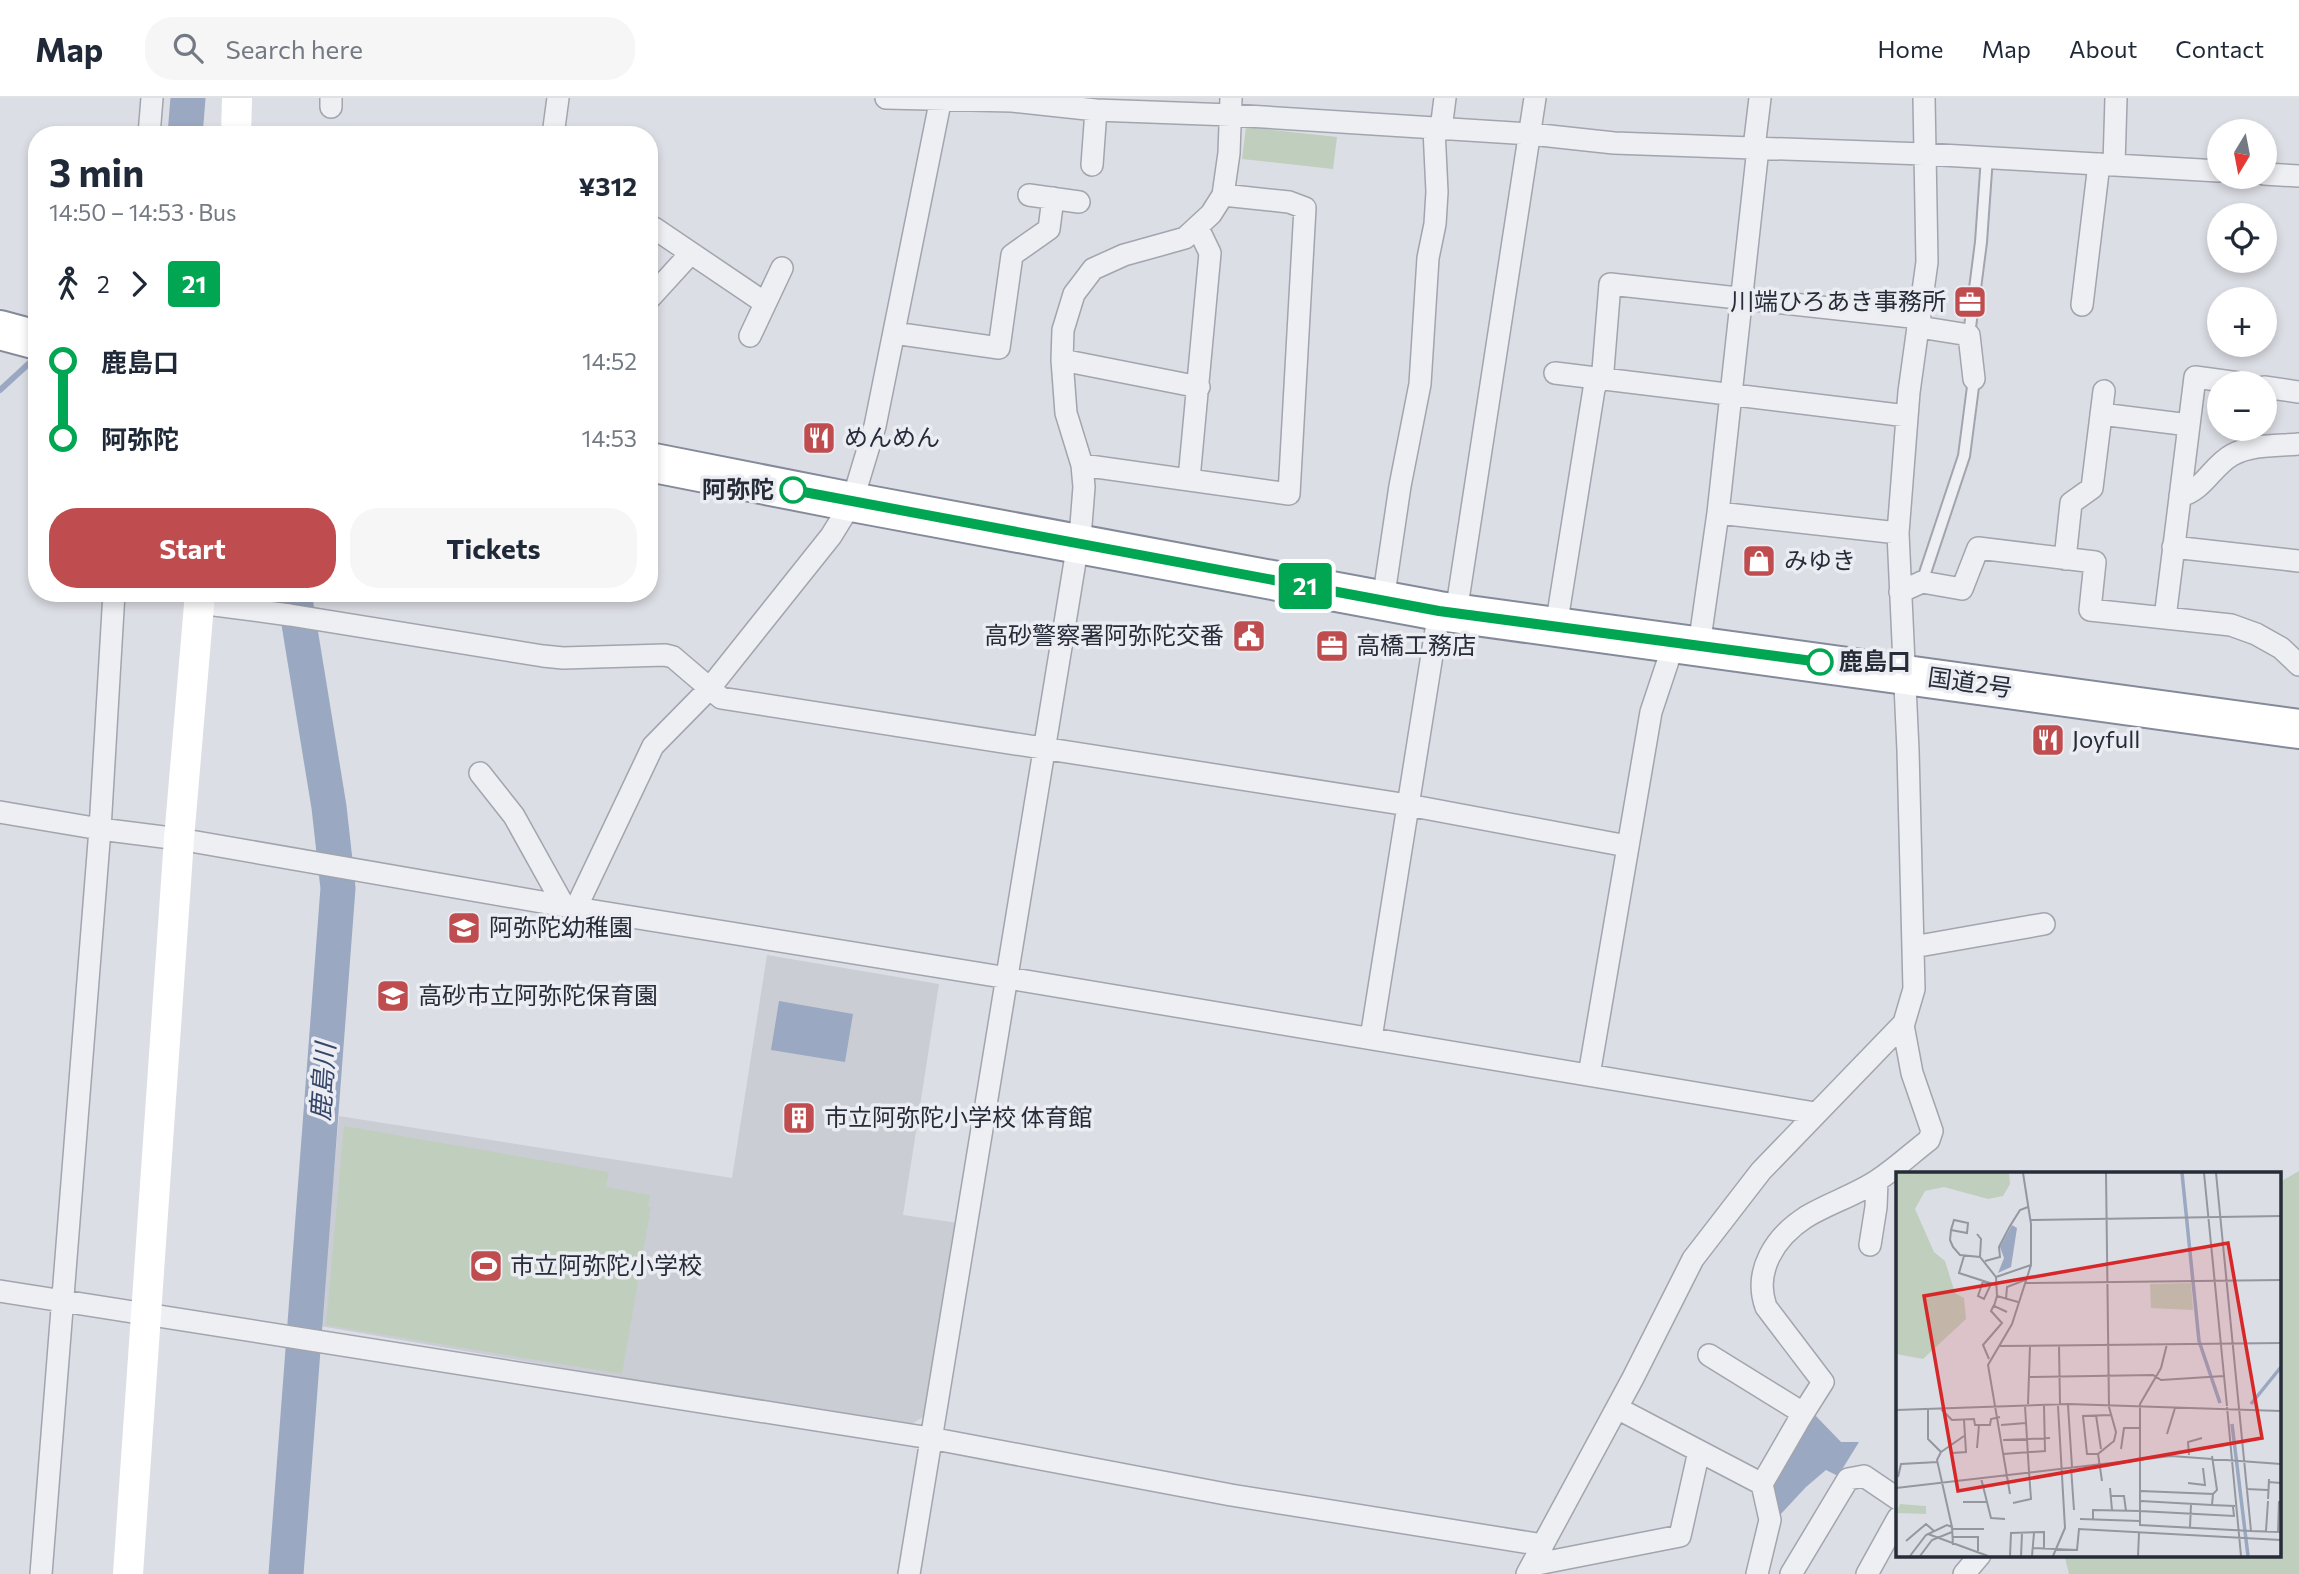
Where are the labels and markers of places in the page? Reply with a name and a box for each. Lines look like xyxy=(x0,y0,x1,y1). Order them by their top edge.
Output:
office icon: 川端ひろあき事務所 xyxy=(1951,283,1989,321)
place label: 川端ひろあき事務所 xyxy=(1730,286,1946,315)
restaurant icon: めんめん xyxy=(800,419,838,457)
place label: めんめん xyxy=(844,422,940,451)
place label: 阿弥陀 xyxy=(702,474,774,503)
marker: 阿弥陀 xyxy=(780,477,806,503)
shop icon: みゆき xyxy=(1740,542,1778,580)
place label: みゆき xyxy=(1784,545,1856,574)
public building icon: 高砂警察署阿弥陀交番 xyxy=(1230,617,1268,655)
place label: 高砂警察署阿弥陀交番 xyxy=(984,620,1224,649)
office icon: 高橋工務店 xyxy=(1313,627,1351,665)
place label: 高橋工務店 xyxy=(1356,630,1476,659)
place label: 鹿島口 xyxy=(1839,646,1911,675)
marker: 鹿島口 xyxy=(1807,649,1833,675)
restaurant icon: Joyfull xyxy=(2029,721,2067,759)
place label: Joyfull xyxy=(2072,724,2140,753)
school or university icon: 阿弥陀幼稚園 xyxy=(445,909,483,947)
place label: 阿弥陀幼稚園 xyxy=(489,912,633,941)
school or university icon: 高砂市立阿弥陀保育園 xyxy=(374,977,412,1015)
place label: 高砂市立阿弥陀保育園 xyxy=(418,980,658,1009)
building icon: 市立阿弥陀小学校 体育館 xyxy=(780,1099,818,1137)
place label: 市立阿弥陀小学校 体育館 xyxy=(824,1102,1093,1131)
sports icon: 市立阿弥陀小学校 xyxy=(467,1247,505,1285)
place label: 市立阿弥陀小学校 xyxy=(510,1250,702,1279)

